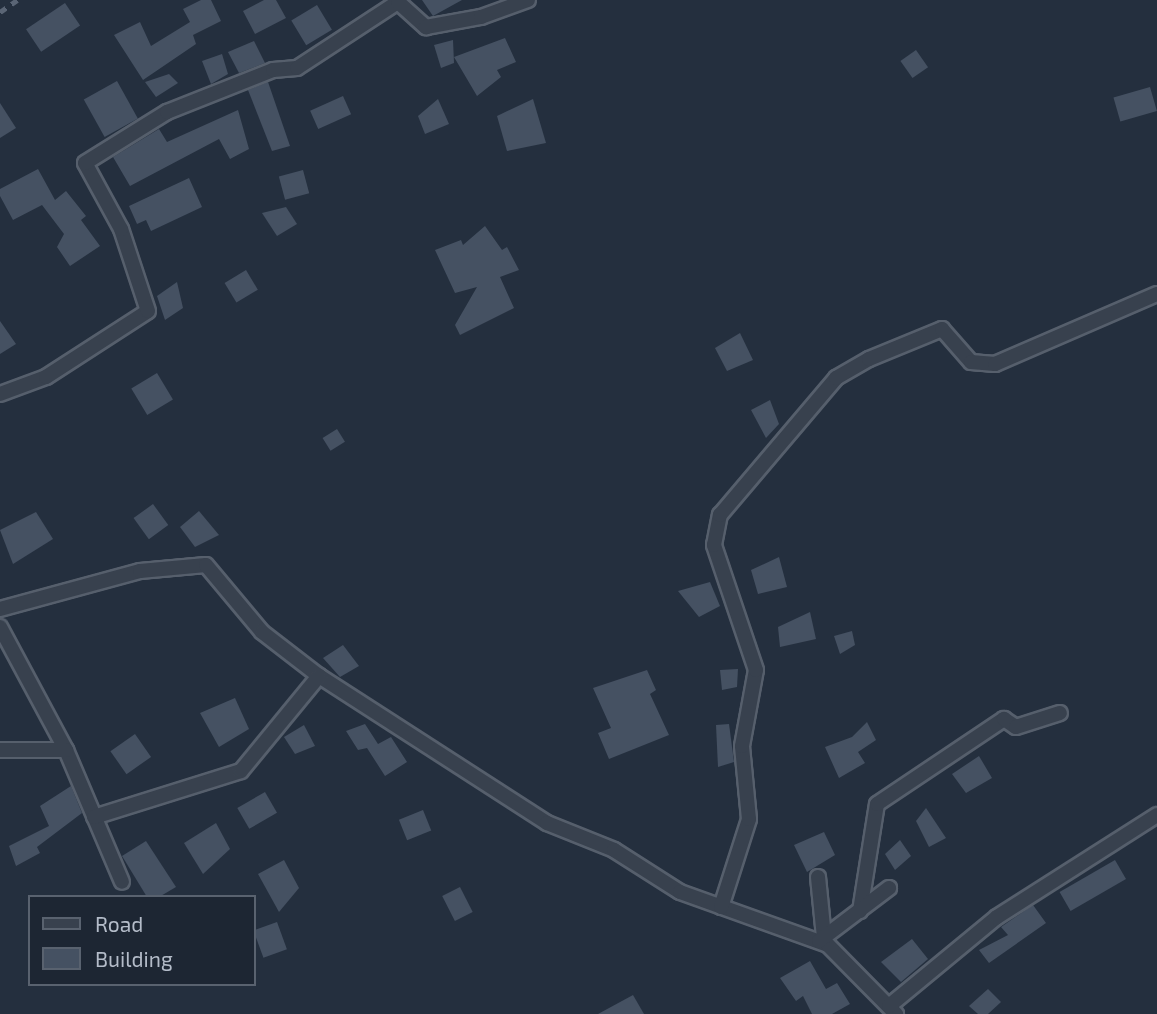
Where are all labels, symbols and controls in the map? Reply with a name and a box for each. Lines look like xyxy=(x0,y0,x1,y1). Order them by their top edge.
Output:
legend xyxy=(28,895,256,986)
text: Road xyxy=(95,911,143,936)
text: Building xyxy=(95,946,173,971)

